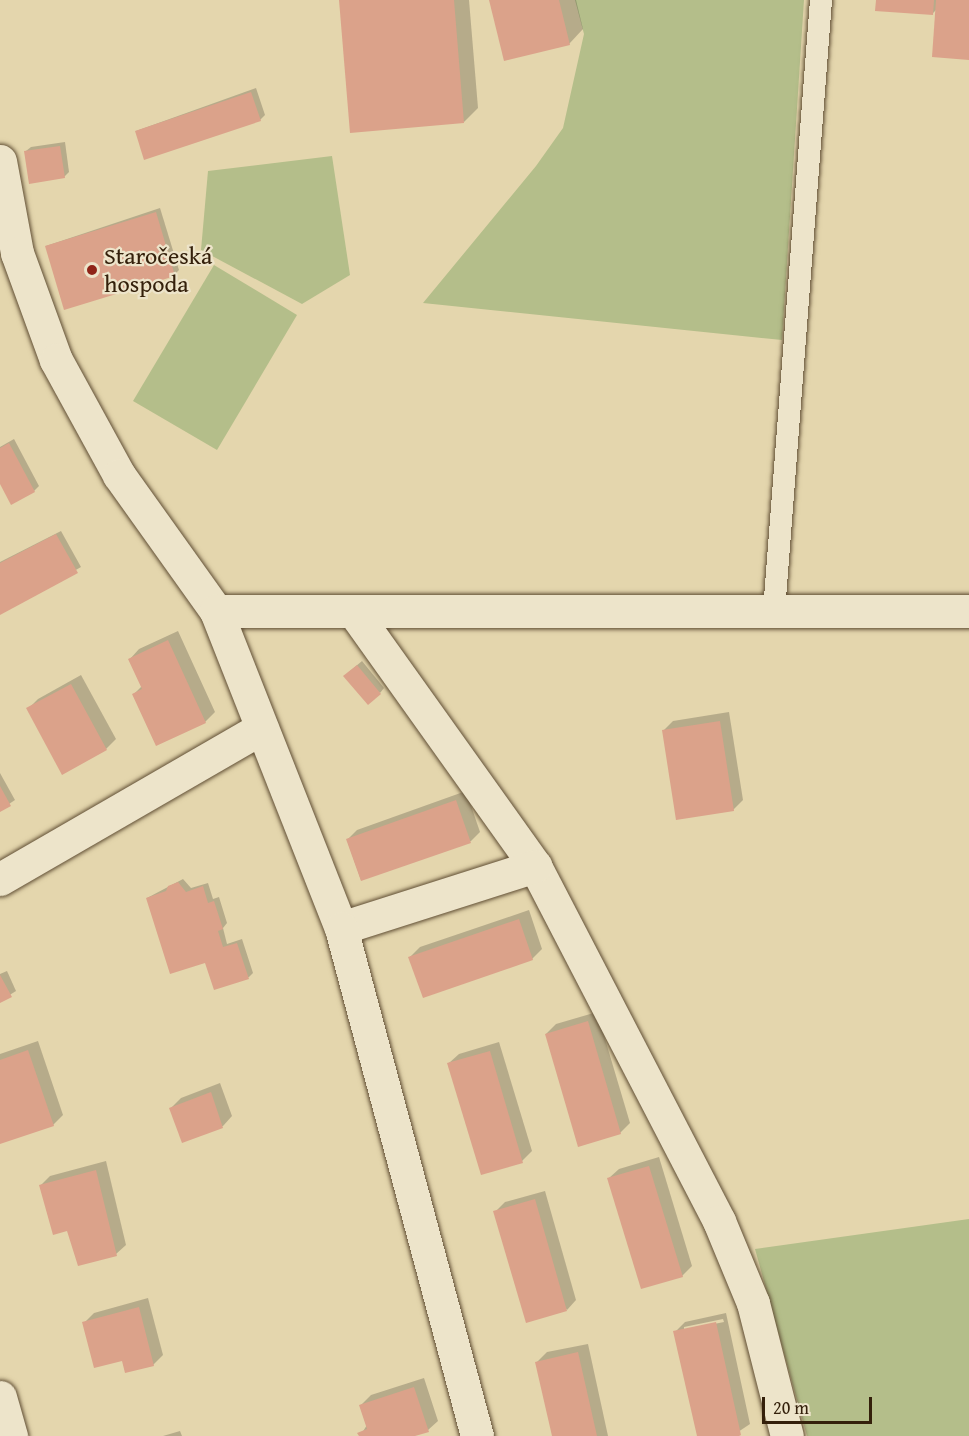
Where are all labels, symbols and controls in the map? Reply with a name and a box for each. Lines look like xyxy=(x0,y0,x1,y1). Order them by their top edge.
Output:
place label: Staročeská hospoda xyxy=(104,242,212,298)
marker: Staročeská hospoda xyxy=(85,263,99,277)
scale bar xyxy=(765,1385,874,1423)
text: 20 m xyxy=(773,1394,809,1421)

